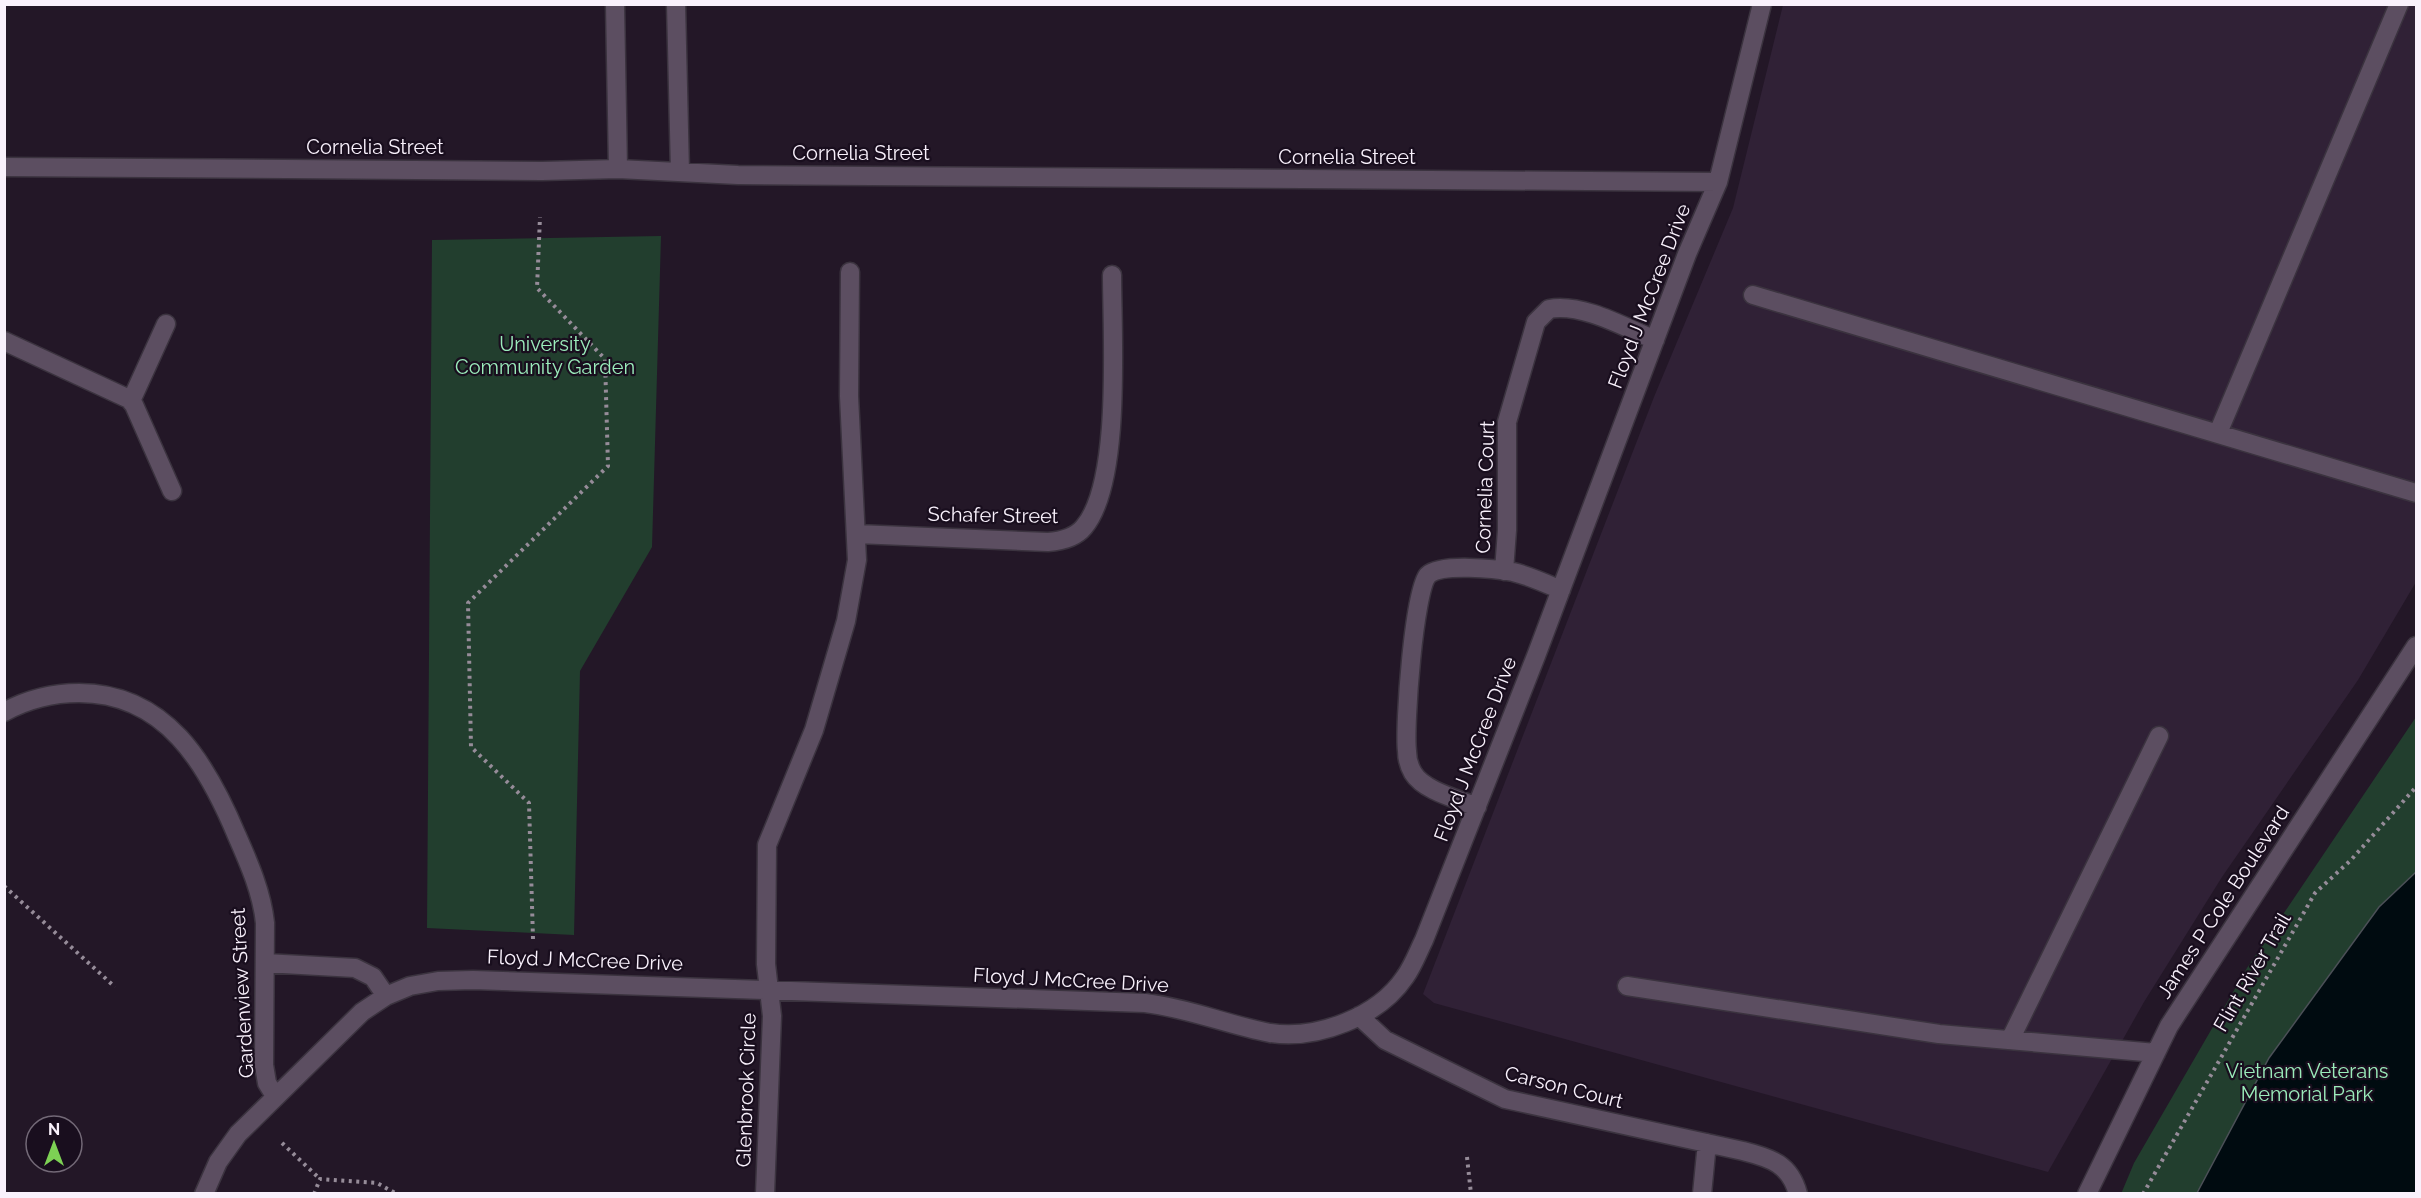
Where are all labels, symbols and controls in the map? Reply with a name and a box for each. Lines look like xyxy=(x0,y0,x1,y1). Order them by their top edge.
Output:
street label: Cornelia Street xyxy=(306,135,444,159)
street label: Cornelia Street xyxy=(792,141,930,165)
street label: Cornelia Street xyxy=(1278,145,1416,169)
street label: Floyd J McCree Drive xyxy=(1603,200,1695,392)
park label: University Community Garden xyxy=(455,332,635,379)
street label: Cornelia Court xyxy=(1471,420,1499,554)
street label: Schafer Street xyxy=(927,502,1059,528)
street label: Floyd J McCree Drive xyxy=(1429,653,1521,845)
street label: James P Cole Boulevard xyxy=(2152,801,2294,1003)
street label: Gardenview Street xyxy=(226,907,258,1079)
street label: Flint River Trail xyxy=(2208,908,2296,1036)
street label: Floyd J McCree Drive xyxy=(487,945,684,975)
street label: Floyd J McCree Drive xyxy=(973,963,1170,997)
street label: Glenbrook Circle xyxy=(731,1012,761,1168)
park label: Vietnam Veterans Memorial Park xyxy=(2226,1059,2389,1106)
street label: Carson Court xyxy=(1502,1061,1626,1113)
north arrow xyxy=(24,1114,84,1174)
text: N xyxy=(48,1120,60,1139)

